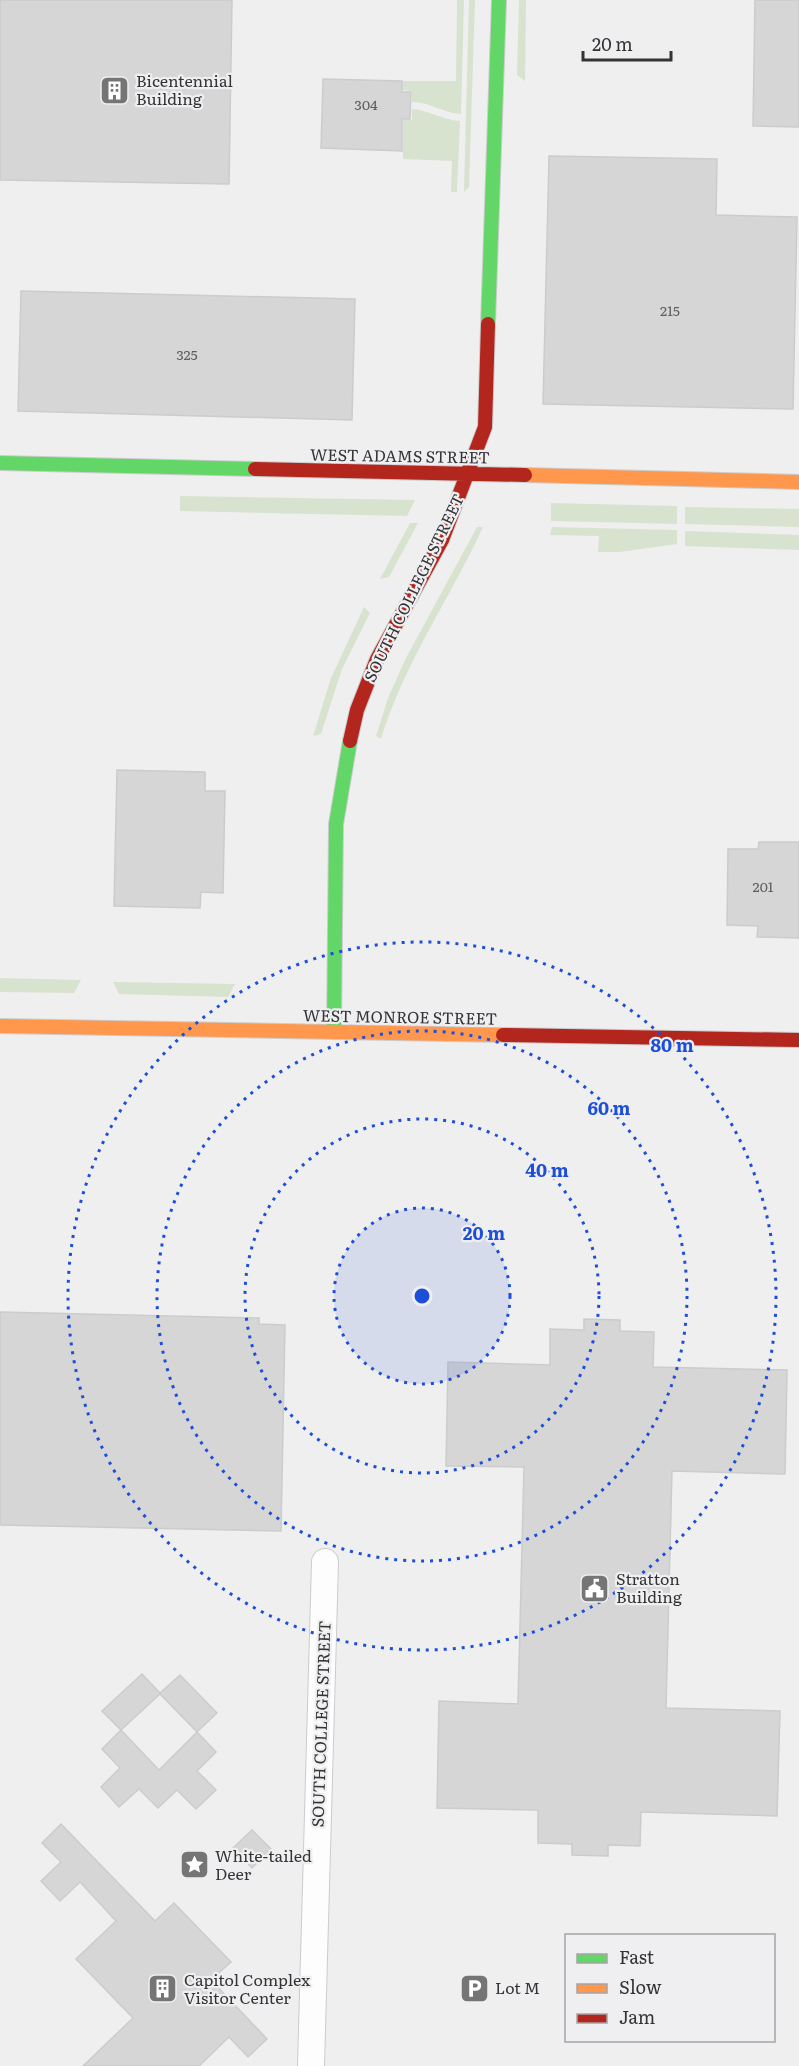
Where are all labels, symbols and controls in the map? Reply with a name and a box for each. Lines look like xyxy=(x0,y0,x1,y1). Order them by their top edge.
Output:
scale bar xyxy=(583,24,672,62)
text: 20 m xyxy=(592,30,633,57)
place label: Bicentennial Building xyxy=(136,68,233,110)
building icon: Bicentennial Building xyxy=(99,74,131,106)
house number: 304 xyxy=(354,94,378,114)
house number: 215 xyxy=(660,300,680,320)
house number: 325 xyxy=(176,344,198,364)
street label: WEST ADAMS STREET xyxy=(310,441,490,469)
street label: SOUTH COLLEGE STREET xyxy=(357,489,469,686)
house number: 201 xyxy=(753,876,774,896)
street label: WEST MONROE STREET xyxy=(303,1002,497,1030)
text: 80 m xyxy=(650,1031,694,1058)
text: 60 m xyxy=(587,1094,631,1121)
text: 40 m xyxy=(525,1156,569,1183)
text: 20 m xyxy=(463,1219,505,1246)
centre of rings xyxy=(412,1286,432,1306)
place label: Stratton Building xyxy=(616,1566,682,1608)
public building icon: Stratton Building xyxy=(579,1572,611,1604)
street label: SOUTH COLLEGE STREET xyxy=(304,1620,336,1828)
place label: White-tailed Deer xyxy=(215,1843,312,1885)
place icon: White-tailed Deer xyxy=(178,1849,210,1881)
legend xyxy=(565,1934,775,2042)
text: Fast xyxy=(619,1943,655,1970)
place label: Capitol Complex Visitor Center xyxy=(184,1967,311,2009)
parking icon: Lot M xyxy=(458,1972,490,2004)
building icon: Capitol Complex Visitor Center xyxy=(147,1973,179,2005)
text: Slow xyxy=(619,1973,662,2000)
place label: Lot M xyxy=(495,1975,540,1999)
text: Jam xyxy=(619,2003,655,2030)

